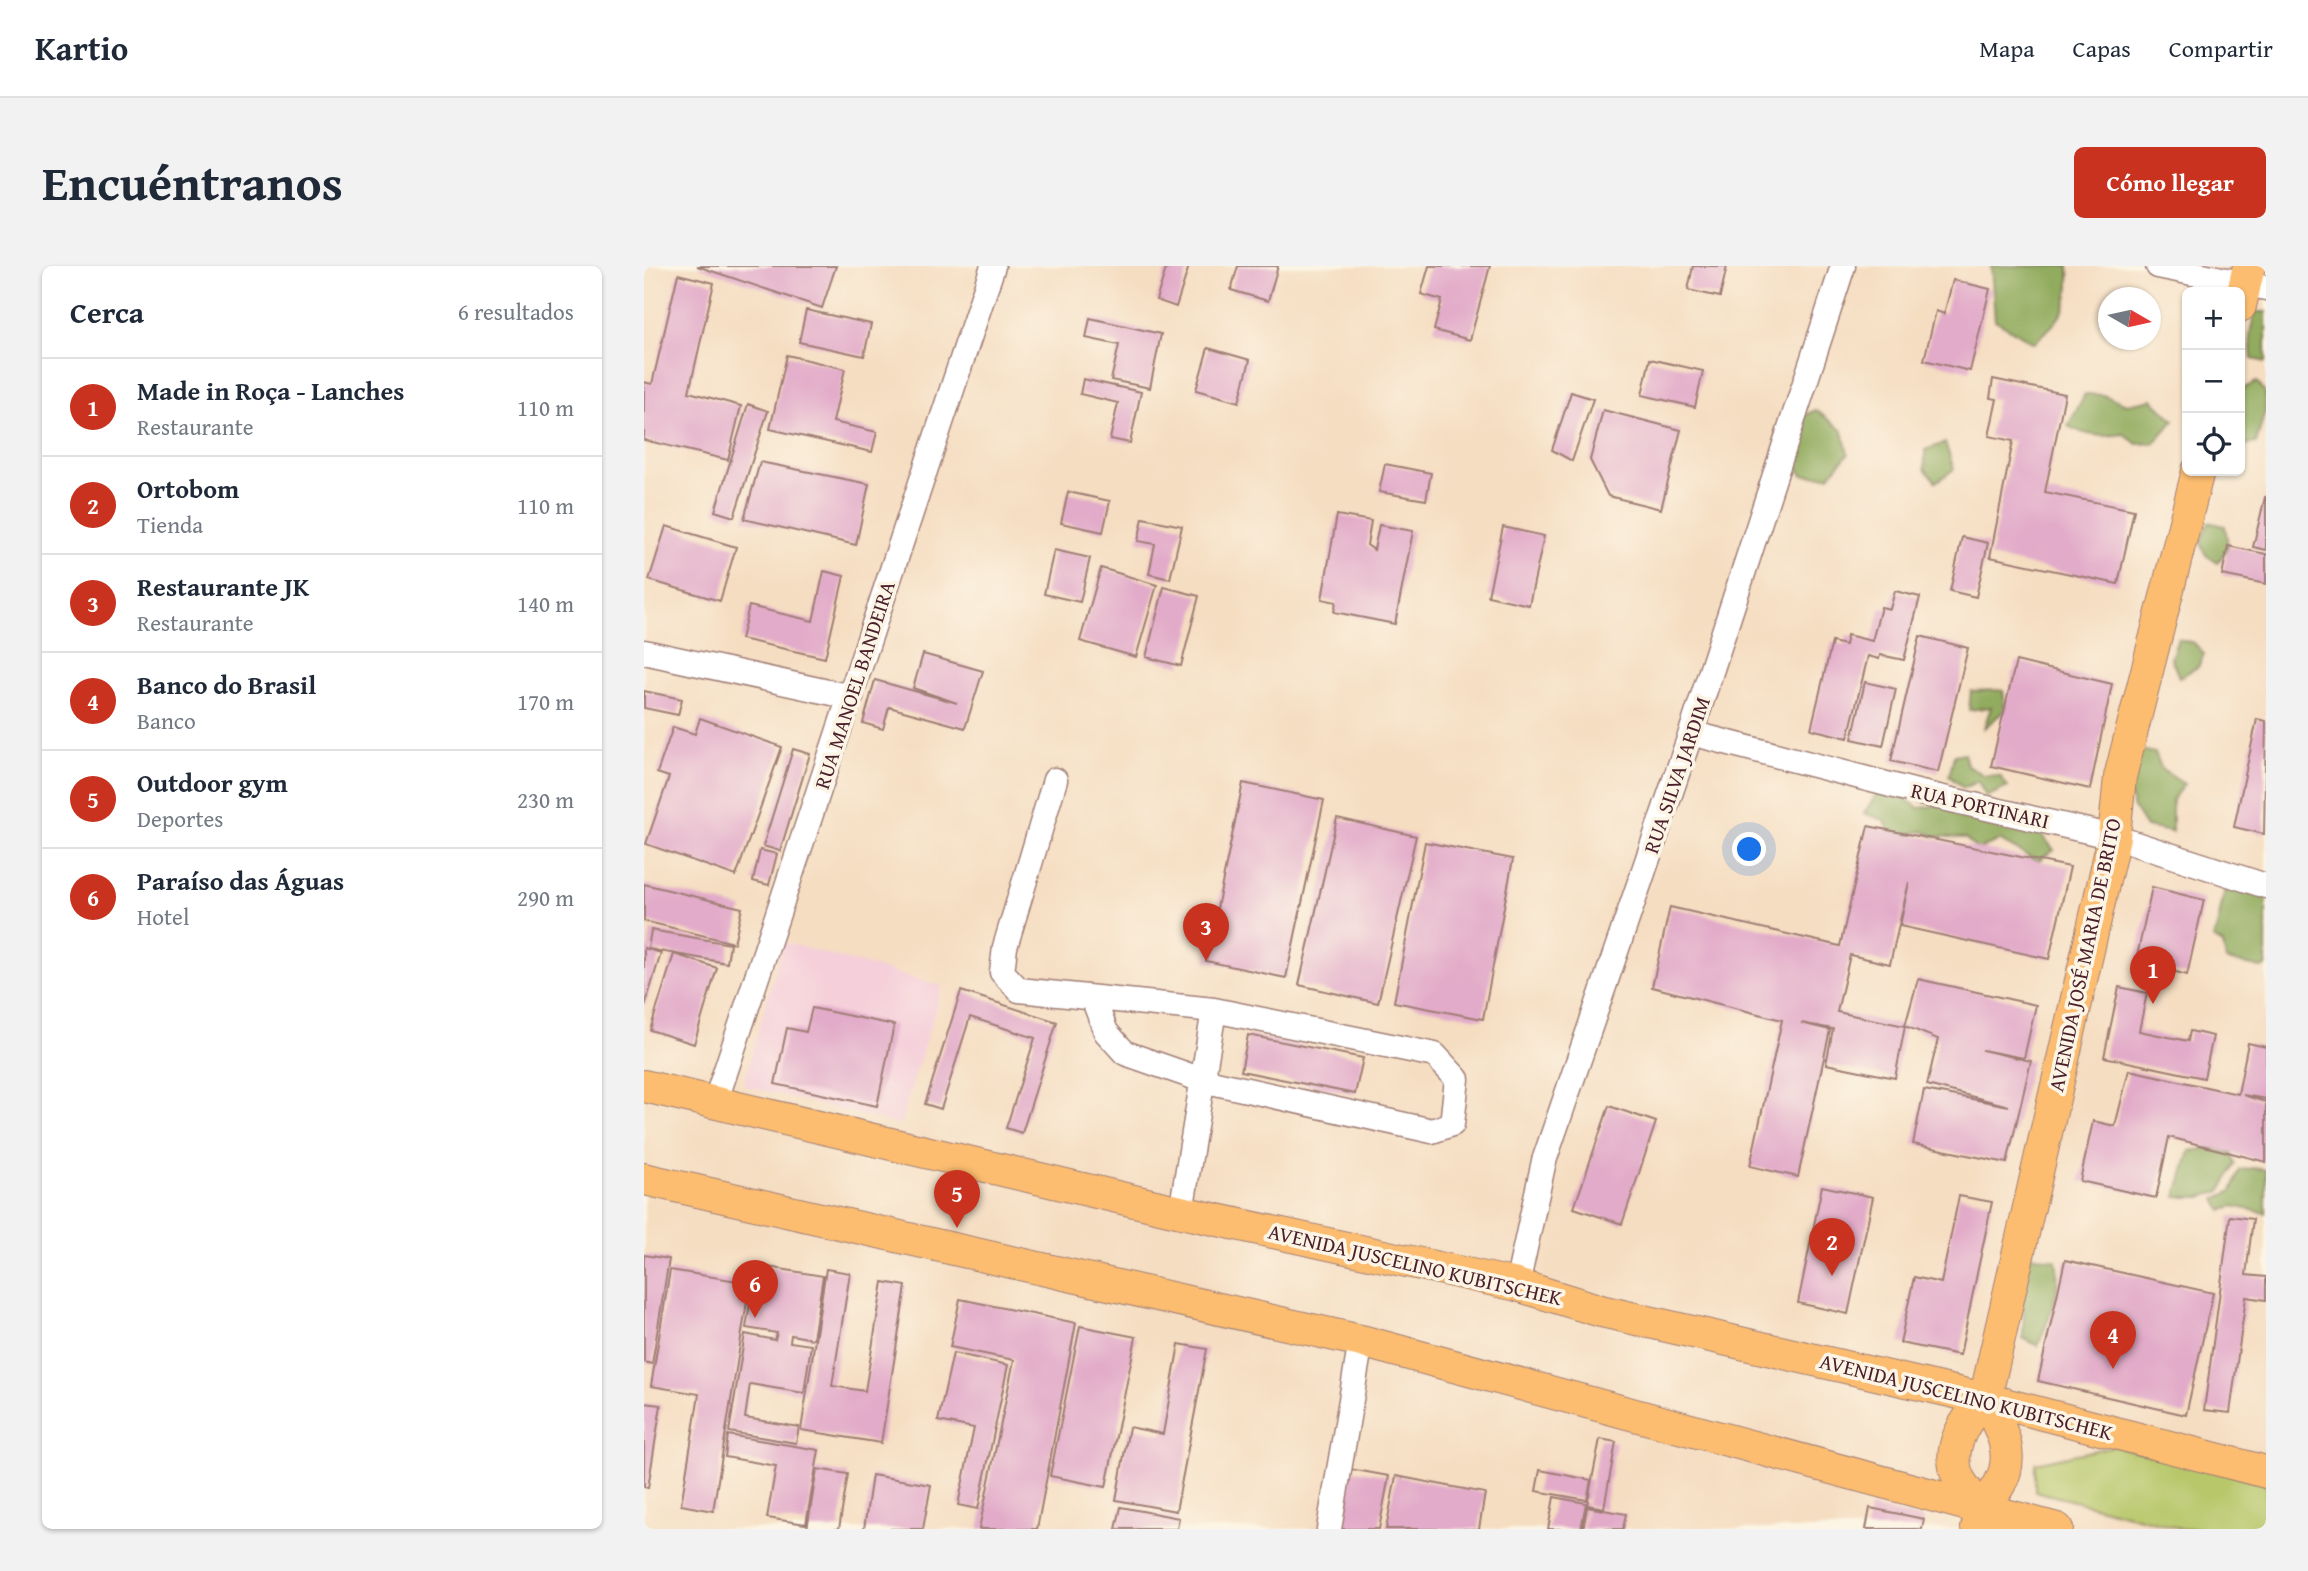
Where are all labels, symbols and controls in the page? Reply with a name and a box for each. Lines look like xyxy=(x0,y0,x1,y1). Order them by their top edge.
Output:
text: Kartio xyxy=(35,24,128,72)
text: Mapa xyxy=(1979,31,2035,66)
text: Capas xyxy=(2073,31,2131,66)
text: Compartir xyxy=(2169,31,2273,66)
text: Encuéntranos xyxy=(42,146,343,218)
button: Cómo llegar xyxy=(2074,147,2266,218)
north arrow xyxy=(2098,287,2161,350)
map controls xyxy=(2182,287,2245,476)
button: + xyxy=(2182,287,2245,350)
text: Cerca xyxy=(70,290,144,334)
text: 6 resultados xyxy=(458,295,574,328)
button: − xyxy=(2182,350,2245,413)
text: Made in Roça - Lanches xyxy=(137,371,405,410)
text: 1 xyxy=(87,391,99,424)
text: 110 m xyxy=(517,391,574,424)
text: Restaurante xyxy=(137,410,254,443)
button: locate xyxy=(2182,413,2245,476)
text: Ortobom xyxy=(137,469,239,508)
text: 2 xyxy=(87,489,99,522)
text: 110 m xyxy=(517,489,574,522)
text: Tienda xyxy=(137,508,203,541)
text: Restaurante JK xyxy=(137,567,309,606)
street label: RUA MANOEL BANDEIRA xyxy=(806,577,903,793)
text: 3 xyxy=(87,587,99,620)
text: 140 m xyxy=(517,587,574,620)
text: Restaurante xyxy=(137,606,254,639)
text: Banco do Brasil xyxy=(137,665,316,704)
text: 4 xyxy=(87,685,99,718)
text: 170 m xyxy=(517,685,574,718)
street label: RUA SILVA JARDIM xyxy=(1635,692,1718,858)
text: Banco xyxy=(137,704,196,737)
text: Outdoor gym xyxy=(137,763,288,802)
street label: RUA PORTINARI xyxy=(1908,775,2052,836)
text: 5 xyxy=(87,783,99,816)
text: 230 m xyxy=(517,783,574,816)
text: Deportes xyxy=(137,802,223,835)
street label: AVENIDA JOSÉ MARIA DE BRITO xyxy=(2040,815,2129,1095)
your location xyxy=(1732,832,1766,866)
text: Paraíso das Águas xyxy=(137,861,344,900)
text: 6 xyxy=(87,881,99,914)
text: 290 m xyxy=(517,881,574,914)
text: Hotel xyxy=(137,900,189,933)
pin: 3 xyxy=(1183,903,1229,961)
pin: 1 xyxy=(2130,946,2176,1004)
pin: 5 xyxy=(934,1170,980,1228)
street label: AVENIDA JUSCELINO KUBITSCHEK xyxy=(1265,1216,1566,1314)
pin: 2 xyxy=(1809,1218,1855,1276)
pin: 6 xyxy=(732,1260,778,1318)
pin: 4 xyxy=(2090,1311,2136,1369)
street label: AVENIDA JUSCELINO KUBITSCHEK xyxy=(1816,1345,2116,1448)

